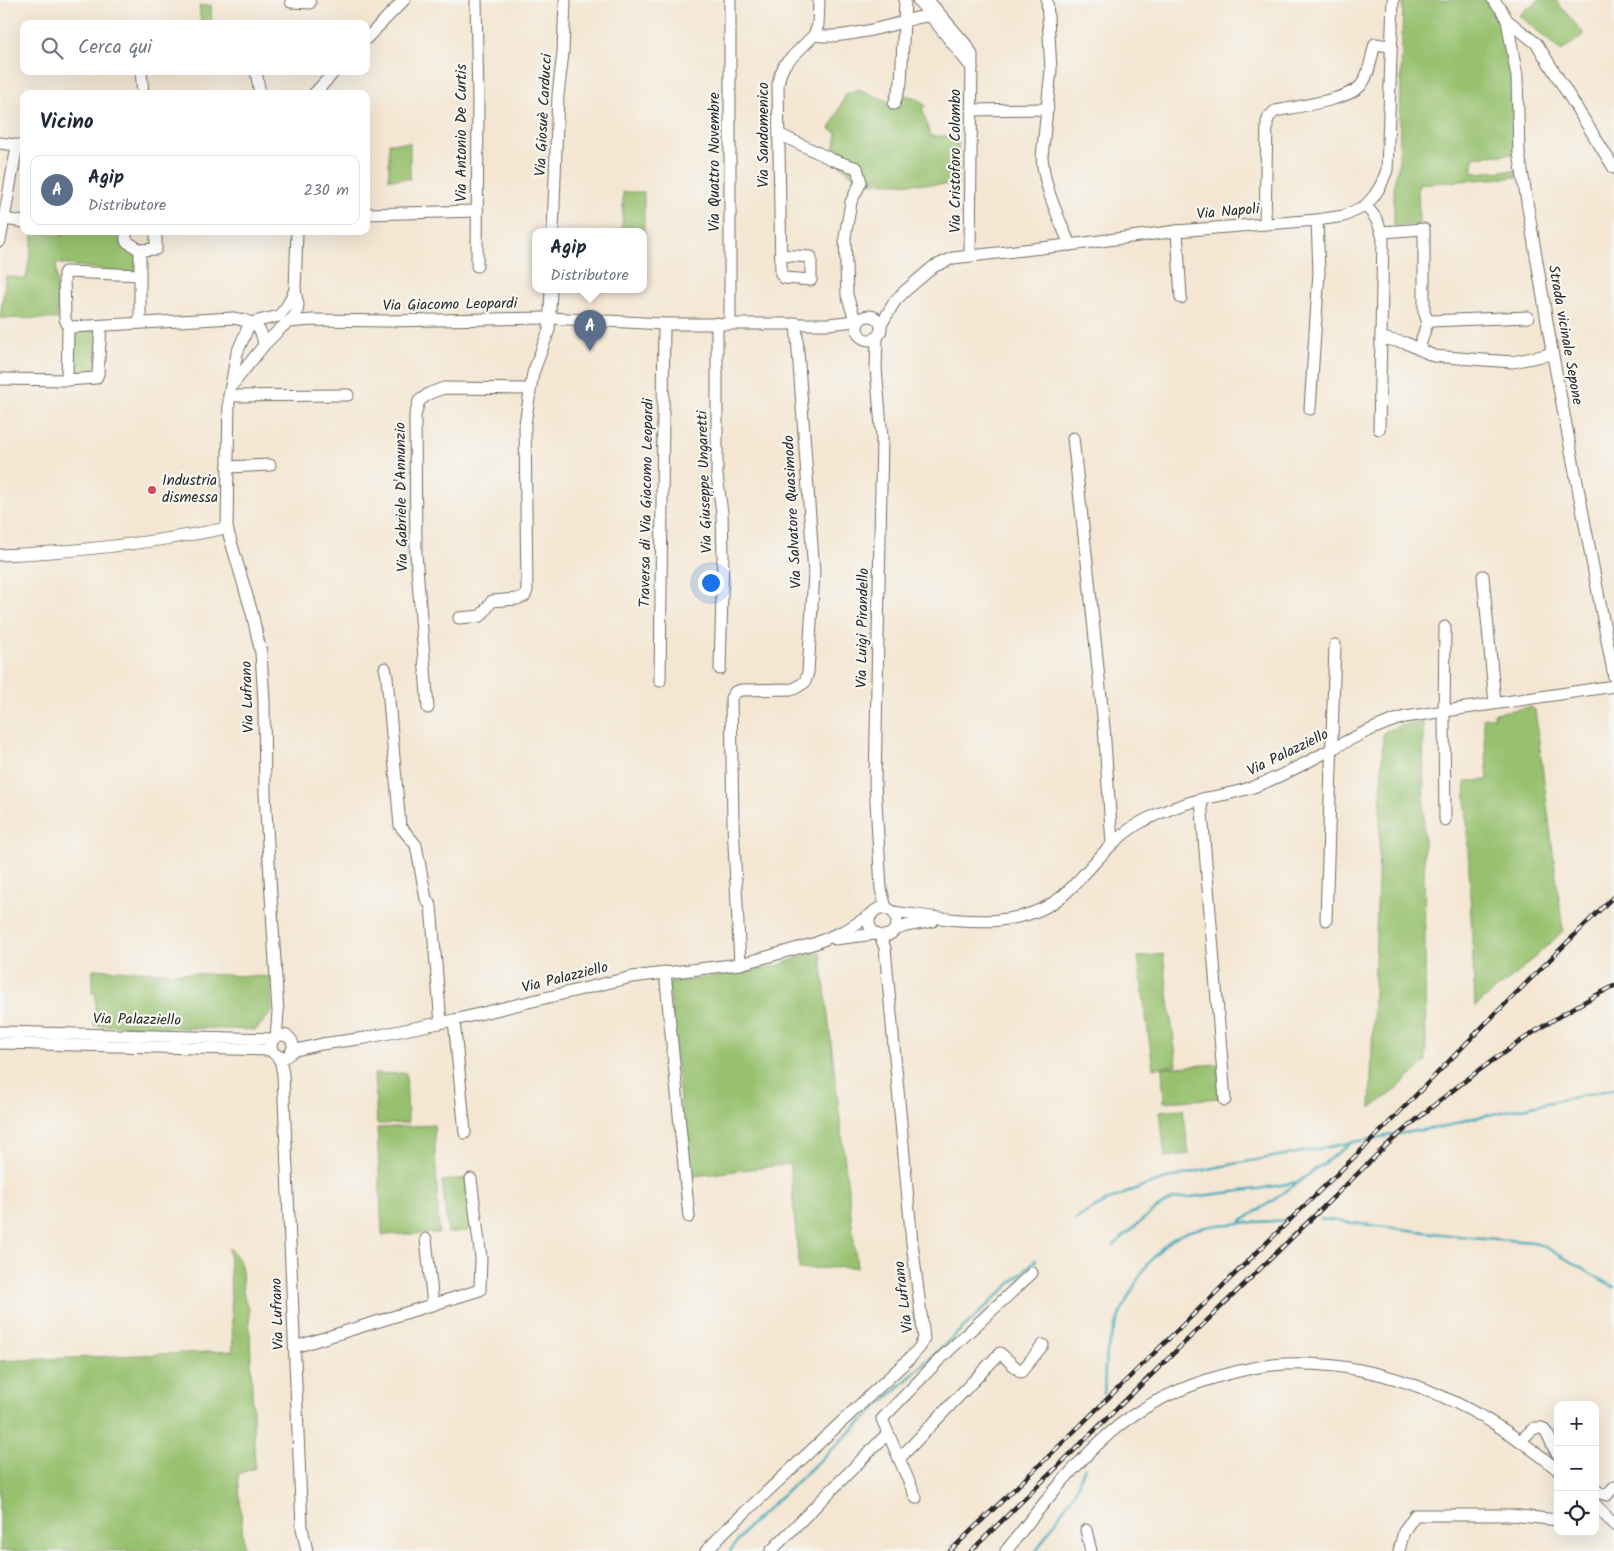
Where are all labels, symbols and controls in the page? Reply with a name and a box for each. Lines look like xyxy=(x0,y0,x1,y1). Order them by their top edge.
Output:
search box xyxy=(20,20,370,75)
text: Cerca qui xyxy=(78,33,152,63)
icon: search xyxy=(38,34,66,62)
street label: Via Giosuè Carducci xyxy=(529,52,559,177)
street label: Via Antonio De Curtis xyxy=(450,63,474,202)
street label: Via Sandomenico xyxy=(752,82,776,188)
street label: Via Cristoforo Colombo xyxy=(944,89,968,233)
street label: Via Quattro Novembre xyxy=(703,92,727,232)
text: Vicino xyxy=(40,106,94,139)
text: Agip xyxy=(88,163,124,193)
text: A xyxy=(52,178,62,203)
text: 230 m xyxy=(303,178,349,203)
text: Distributore xyxy=(88,193,166,218)
street label: Via Napoli xyxy=(1196,197,1262,227)
popup xyxy=(532,228,647,293)
text: Agip xyxy=(550,233,587,263)
text: Distributore xyxy=(550,263,629,288)
street label: Strada vicinale Sepone xyxy=(1541,263,1589,407)
street label: Via Giacomo Leopardi xyxy=(383,292,519,318)
pin: A xyxy=(574,310,606,351)
street label: Traversa di Via Giacomo Leopardi xyxy=(633,397,661,608)
street label: Via Giuseppe Ungaretti xyxy=(690,409,719,554)
street label: Via Gabriele D'Annunzio xyxy=(389,422,415,572)
street label: Via Salvatore Quasimodo xyxy=(777,434,809,589)
place label: Industria dismessa xyxy=(162,469,218,510)
marker: Industria dismessa xyxy=(146,484,158,496)
street label: Via Luigi Pirandello xyxy=(850,567,876,688)
your location xyxy=(698,570,724,596)
street label: Via Lufrano xyxy=(235,660,261,734)
street label: Via Palazziello xyxy=(1243,723,1333,783)
street label: Via Palazziello xyxy=(519,956,611,1000)
street label: Via Palazziello xyxy=(93,1007,181,1033)
street label: Via Lufrano xyxy=(888,1259,920,1334)
street label: Via Lufrano xyxy=(265,1277,291,1351)
map controls xyxy=(1554,1401,1599,1536)
button: + xyxy=(1554,1401,1599,1446)
button: − xyxy=(1554,1446,1599,1491)
button: locate xyxy=(1554,1491,1599,1536)

